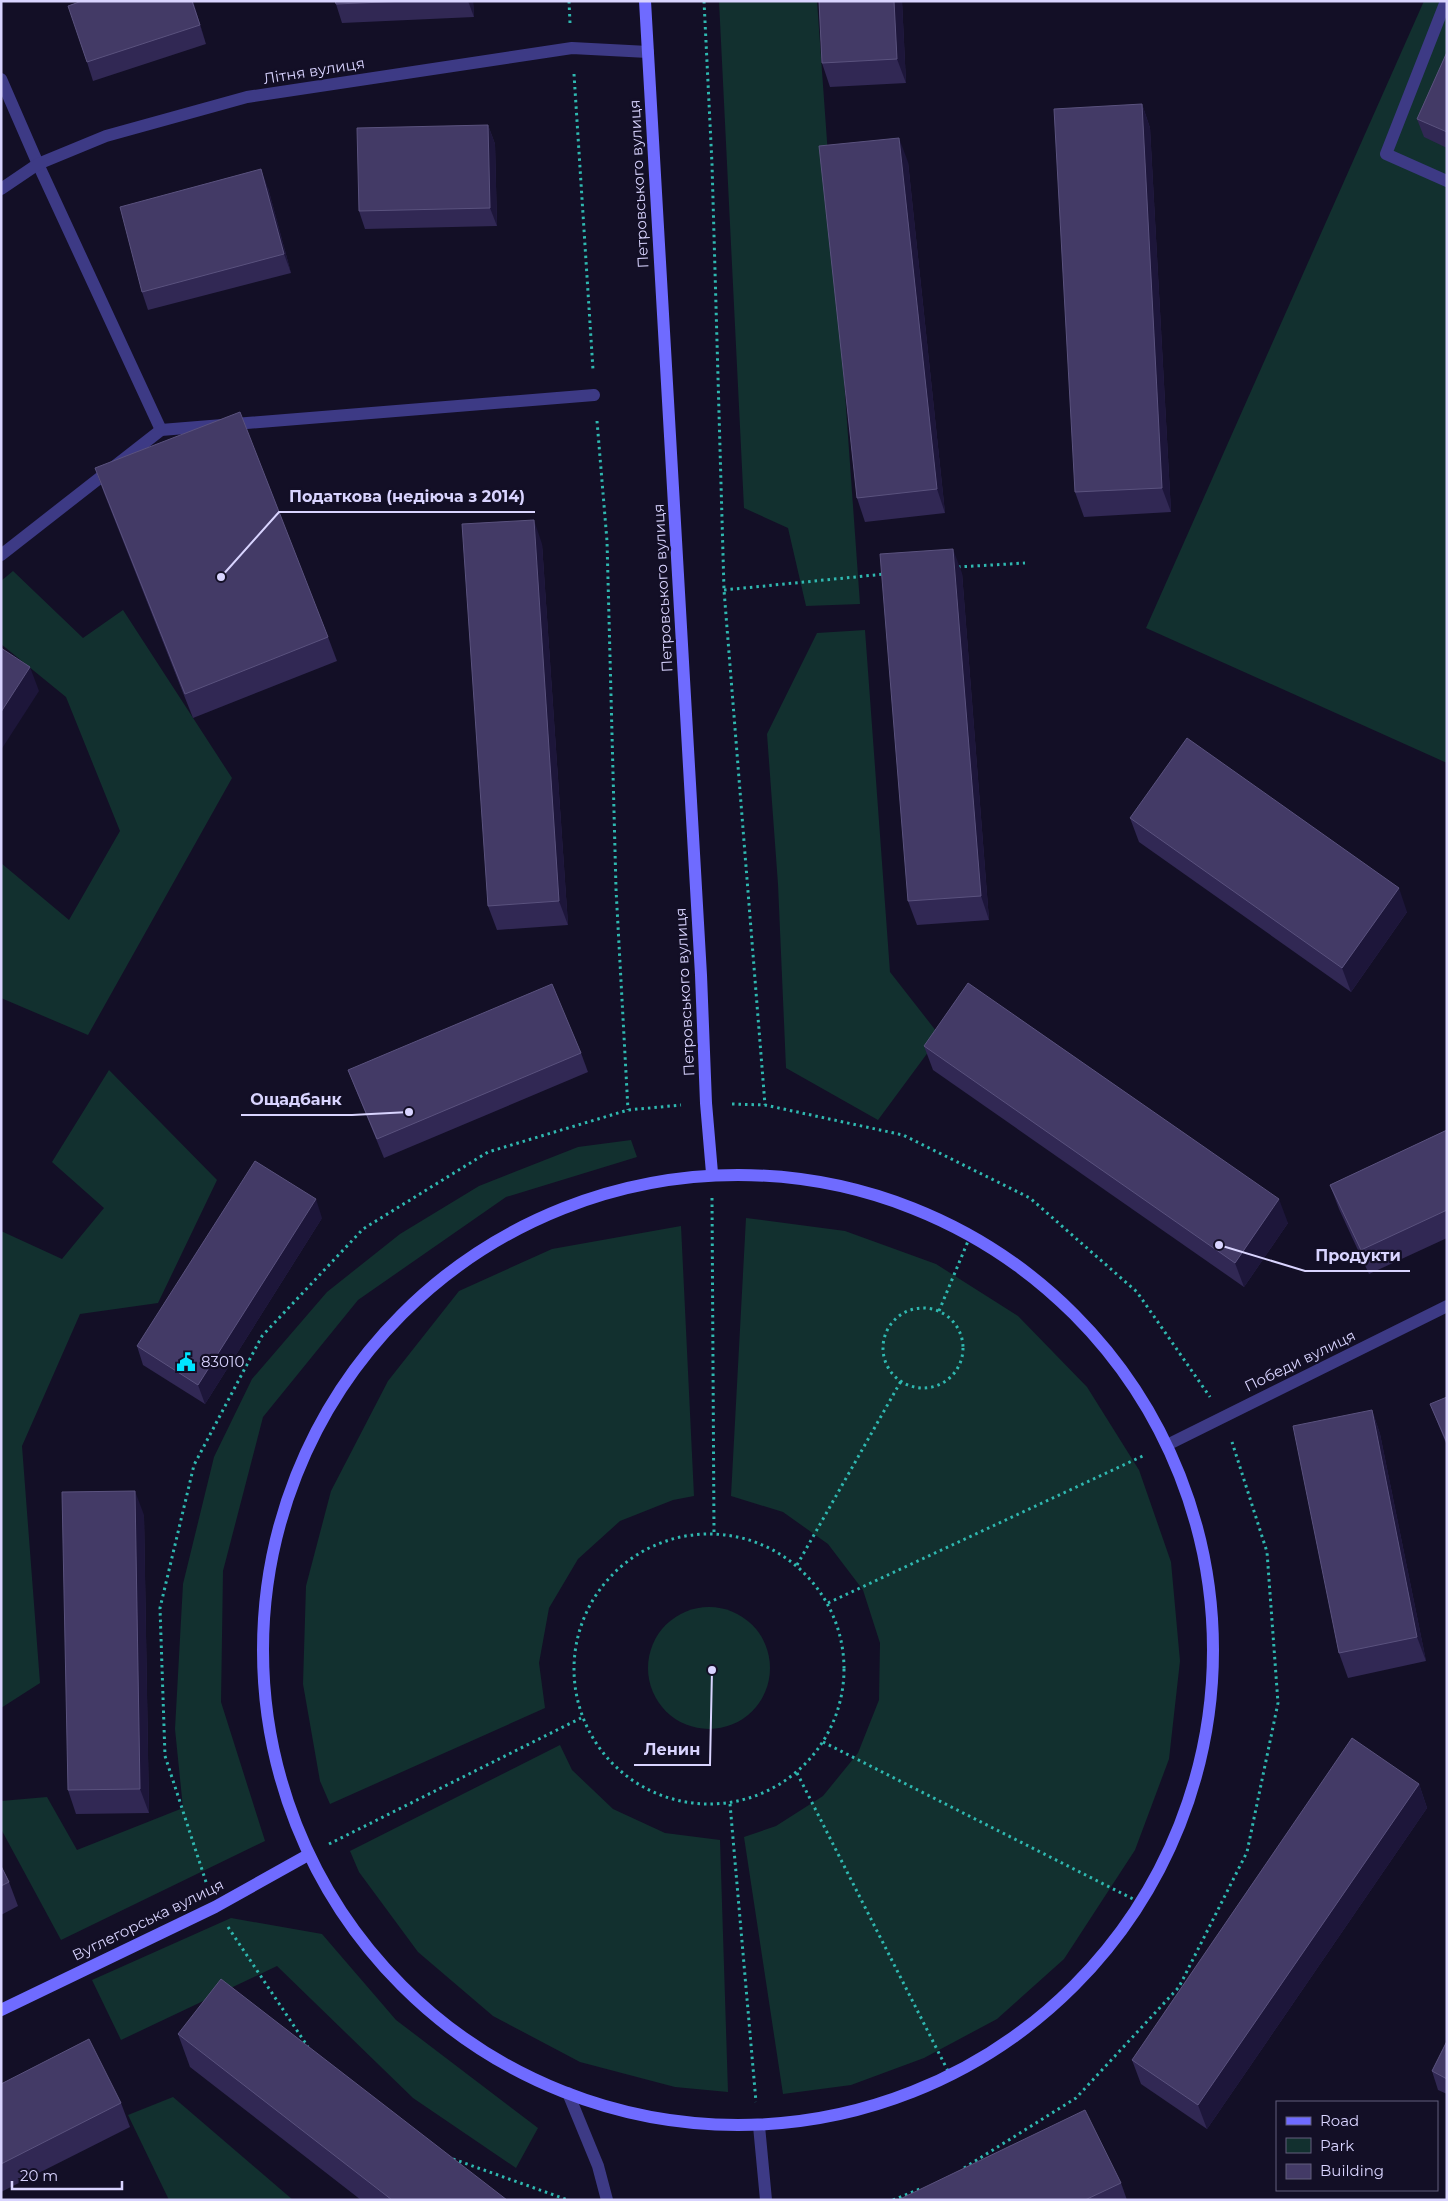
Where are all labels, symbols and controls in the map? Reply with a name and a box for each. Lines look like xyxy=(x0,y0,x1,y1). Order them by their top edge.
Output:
street label: Літня вулиця xyxy=(262,53,366,88)
street label: Петровського вулиця xyxy=(625,99,652,269)
callout: Податкова (недіюча з 2014) xyxy=(279,481,535,512)
text: Податкова (недіюча з 2014) xyxy=(289,487,525,506)
street label: Петровського вулиця xyxy=(649,503,676,673)
street label: Петровського вулиця xyxy=(671,907,698,1077)
callout: Ощадбанк xyxy=(241,1084,352,1115)
text: Ощадбанк xyxy=(250,1090,342,1109)
callout: Продукти xyxy=(1305,1240,1410,1271)
text: Продукти xyxy=(1315,1246,1401,1265)
street label: Победи вулиця xyxy=(1241,1325,1358,1396)
public building icon: 83010 xyxy=(175,1351,197,1373)
place label: 83010 xyxy=(201,1352,244,1371)
callout: Ленин xyxy=(634,1734,710,1765)
text: Ленин xyxy=(644,1740,700,1759)
street label: Вуглегорська вулиця xyxy=(69,1875,227,1964)
legend xyxy=(1276,2101,1438,2191)
text: Road xyxy=(1320,2111,1359,2130)
text: Park xyxy=(1320,2136,1354,2155)
scale bar xyxy=(12,2158,122,2190)
text: Building xyxy=(1320,2161,1384,2180)
text: 20 m xyxy=(20,2166,58,2185)

